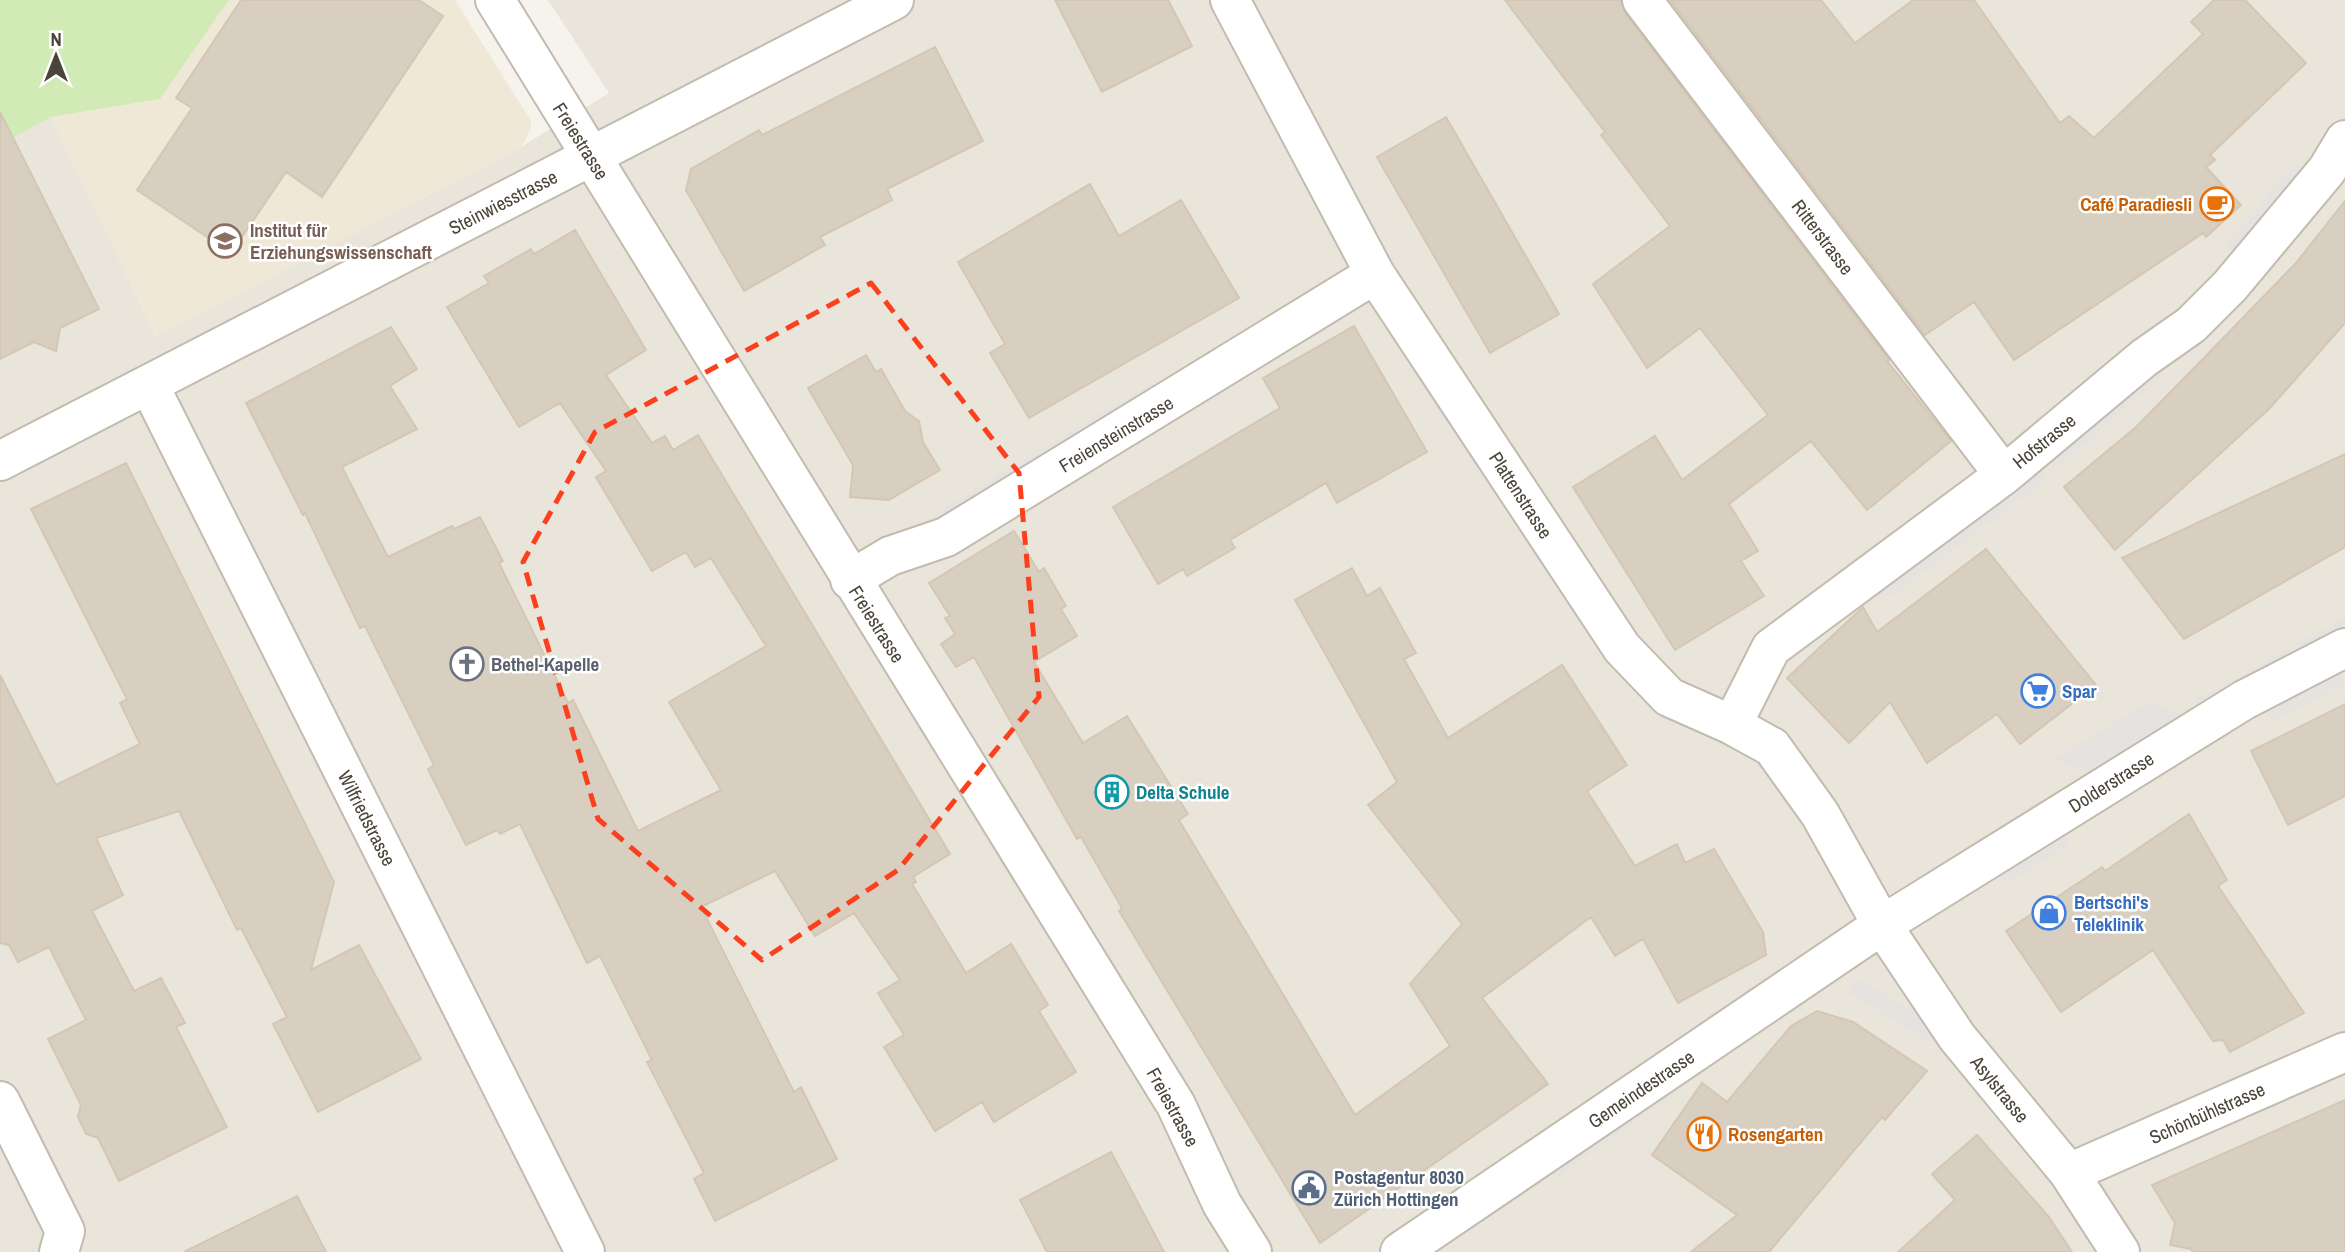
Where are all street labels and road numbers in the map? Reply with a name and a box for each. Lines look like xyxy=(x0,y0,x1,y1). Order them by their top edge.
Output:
street label: Freiestrasse xyxy=(547,97,615,185)
street label: Steinwiesstrasse xyxy=(444,163,562,241)
street label: Ritterstrasse xyxy=(1786,194,1860,280)
street label: Freiensteinstrasse xyxy=(1054,390,1178,478)
street label: Hofstrasse xyxy=(2007,407,2081,475)
street label: Plattenstrasse xyxy=(1483,447,1559,543)
street label: Freiestrasse xyxy=(843,580,911,668)
street label: Dolderstrasse xyxy=(2063,746,2159,818)
street label: Wilfriedstrasse xyxy=(332,766,402,870)
street label: Gemeindestrasse xyxy=(1583,1044,1699,1134)
street label: Asylstrasse xyxy=(1964,1049,2035,1128)
street label: Freiestrasse xyxy=(1141,1063,1205,1151)
street label: Schönbühlstrasse xyxy=(2145,1076,2269,1150)

